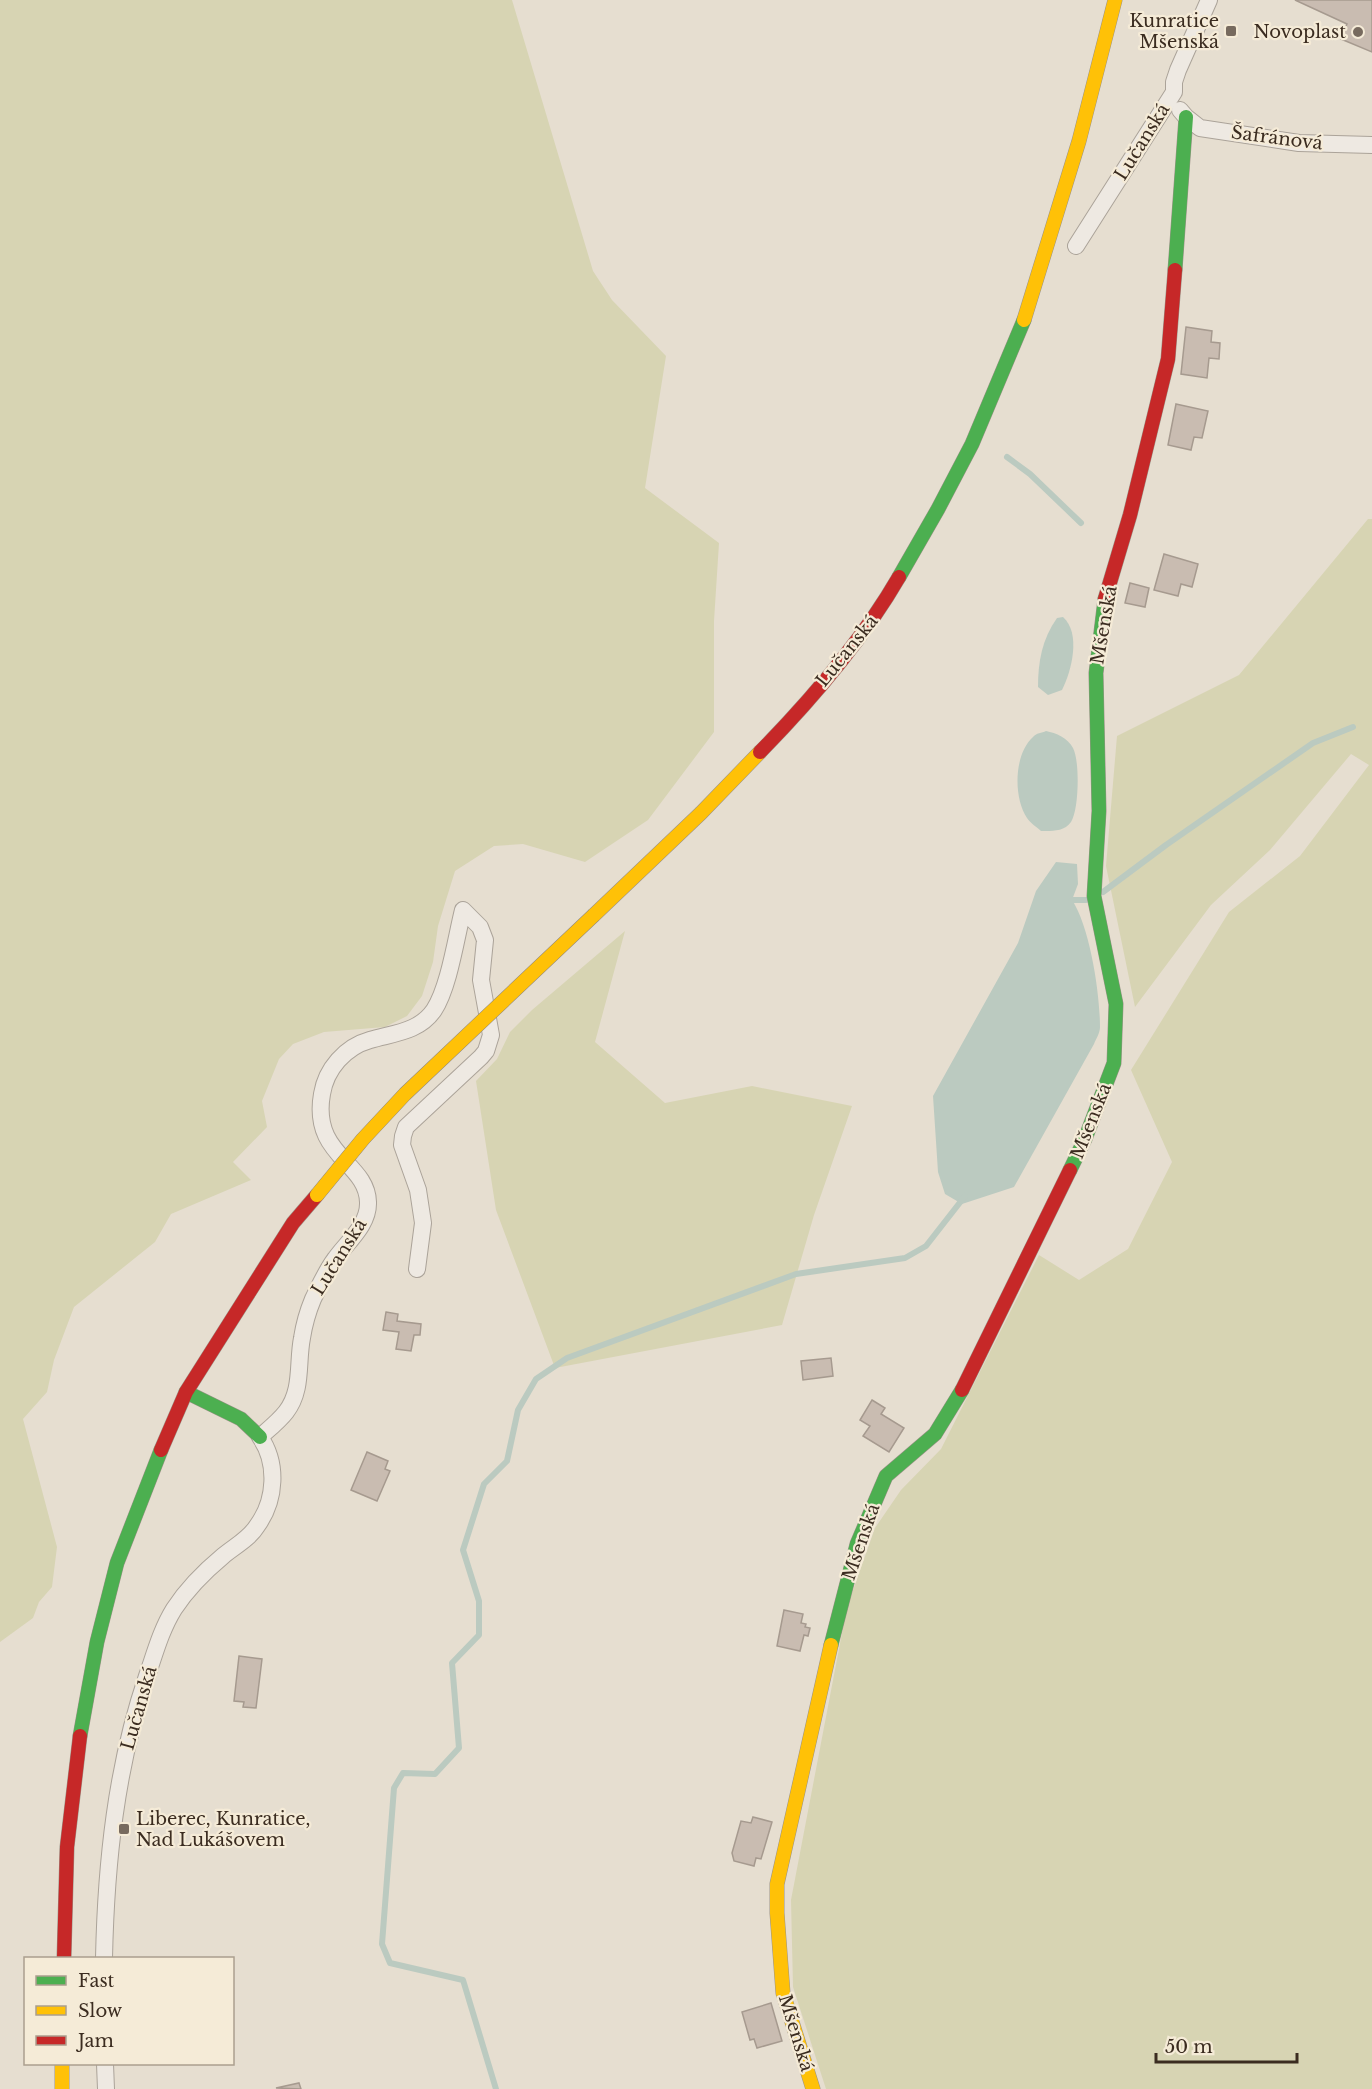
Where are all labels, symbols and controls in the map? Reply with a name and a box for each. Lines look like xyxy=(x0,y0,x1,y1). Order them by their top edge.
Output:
place label: Kunratice Mšenská xyxy=(1129,10,1219,53)
place label: Novoplast xyxy=(1254,21,1346,43)
marker: Kunratice Mšenská xyxy=(1224,24,1238,38)
marker: Novoplast xyxy=(1351,25,1365,39)
street label: Lučanská xyxy=(1110,100,1174,184)
street label: Šafránová xyxy=(1230,120,1324,155)
street label: Mšenská xyxy=(1086,584,1122,666)
street label: Lučanská xyxy=(811,610,883,691)
street label: Mšenská xyxy=(1066,1080,1116,1162)
street label: Lučanská xyxy=(307,1215,371,1299)
street label: Mšenská xyxy=(838,1501,884,1583)
street label: Lučanská xyxy=(117,1663,161,1753)
place label: Liberec, Kunratice, Nad Lukášovem xyxy=(136,1808,310,1851)
marker: Liberec, Kunratice, Nad Lukášovem xyxy=(117,1822,131,1836)
legend xyxy=(24,1957,234,2065)
text: Fast xyxy=(78,1970,115,1992)
street label: Mšenská xyxy=(774,1992,818,2074)
text: Slow xyxy=(78,2000,123,2022)
scale bar xyxy=(1156,2026,1297,2064)
text: Jam xyxy=(76,2030,114,2052)
text: 50 m xyxy=(1165,2036,1213,2058)

